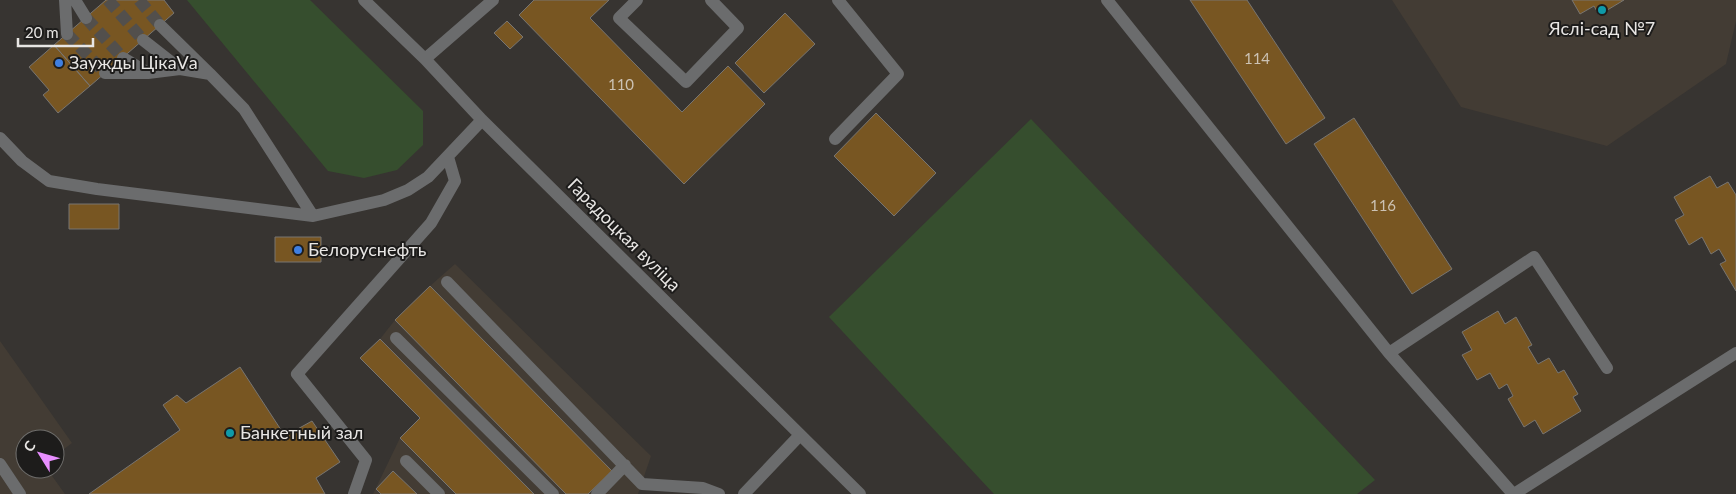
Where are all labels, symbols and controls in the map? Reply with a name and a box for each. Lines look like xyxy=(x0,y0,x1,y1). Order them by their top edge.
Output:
marker: Яслі-сад №7 xyxy=(1596,4,1608,16)
scale bar xyxy=(18,15,92,47)
place label: Яслі-сад №7 xyxy=(1548,17,1655,39)
text: 20 m xyxy=(25,23,59,41)
house number: 114 xyxy=(1244,49,1270,67)
place label: Заужды ЦікаVа xyxy=(69,51,198,73)
marker: Заужды ЦікаVа xyxy=(53,57,65,69)
house number: 110 xyxy=(608,75,634,93)
street label: Гарадоцкая вуліца xyxy=(564,173,686,295)
house number: 116 xyxy=(1370,196,1396,214)
place label: Белоруснефть xyxy=(308,238,427,260)
marker: Белоруснефть xyxy=(292,244,304,256)
place label: Банкетный зал xyxy=(240,421,363,443)
marker: Банкетный зал xyxy=(224,427,236,439)
north arrow xyxy=(15,429,65,479)
text: С xyxy=(20,436,39,455)

